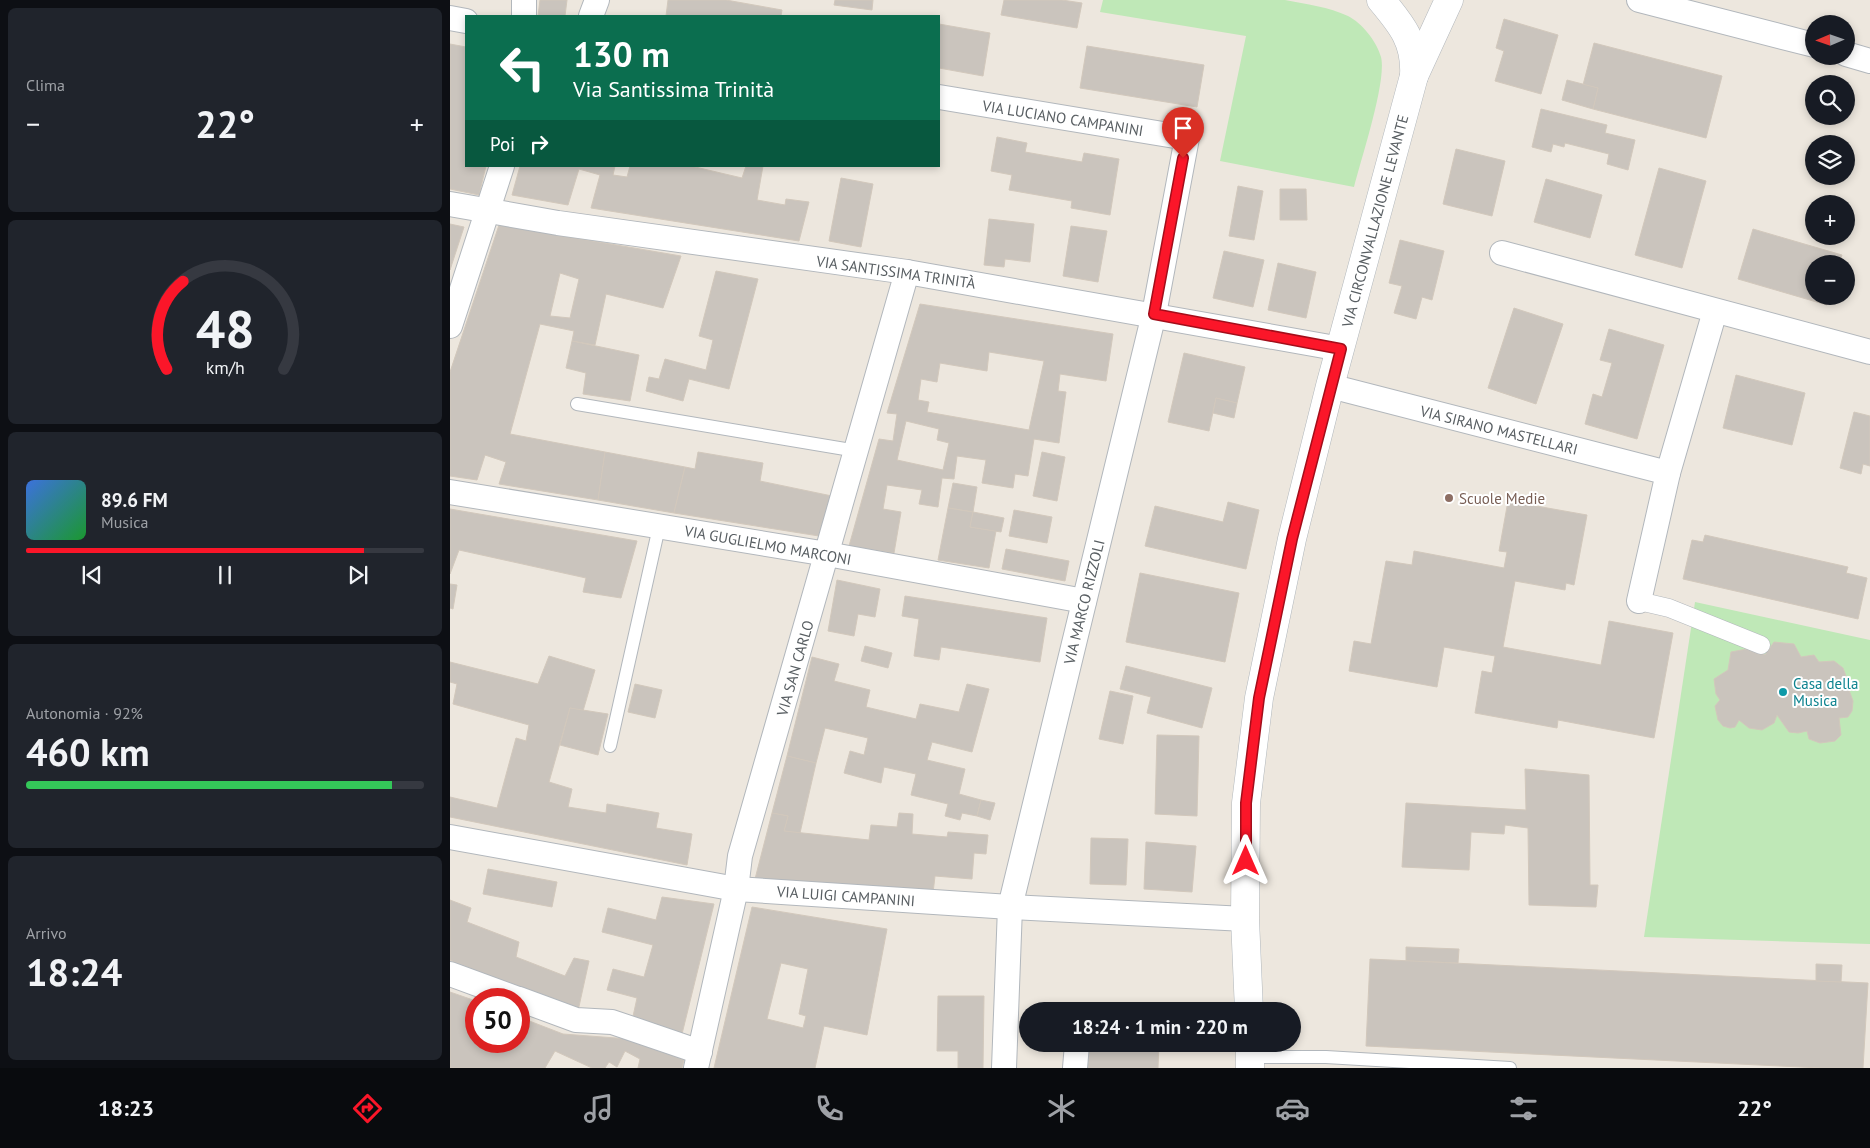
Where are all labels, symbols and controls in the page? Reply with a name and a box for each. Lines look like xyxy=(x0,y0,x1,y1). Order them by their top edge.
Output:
north arrow xyxy=(1805,15,1855,65)
map controls xyxy=(1805,15,1855,305)
text: 130 m xyxy=(573,31,670,77)
icon: left xyxy=(490,35,555,100)
text: Clima xyxy=(26,75,65,95)
text: Via Santissima Trinità xyxy=(573,75,774,103)
button: search xyxy=(1805,75,1855,125)
street label: VIA LUCIANO CAMPANINI xyxy=(980,96,1145,140)
text: 22° xyxy=(195,99,255,148)
text: − xyxy=(26,105,40,142)
text: + xyxy=(410,105,424,142)
pin xyxy=(1162,107,1204,158)
street label: VIA CIRCONVALLAZIONE LEVANTE xyxy=(1337,113,1413,330)
icon: arrive xyxy=(1169,114,1197,142)
icon: right xyxy=(525,130,553,158)
text: Poi xyxy=(490,132,515,156)
button: layers xyxy=(1805,135,1855,185)
button: + xyxy=(1805,195,1855,245)
street label: VIA SANTISSIMA TRINITÀ xyxy=(814,251,977,293)
button: − xyxy=(1805,255,1855,305)
text: 48 xyxy=(196,295,254,362)
text: km/h xyxy=(205,356,245,379)
street label: VIA SIRANO MASTELLARI xyxy=(1417,401,1580,459)
text: 89.6 FM xyxy=(101,488,168,512)
place label: Scuole Medie xyxy=(1459,489,1545,508)
marker: Scuole Medie xyxy=(1443,492,1455,504)
text: Musica xyxy=(101,512,148,532)
street label: VIA GUGLIELMO MARCONI xyxy=(682,521,853,569)
street label: VIA MARCO RIZZOLI xyxy=(1059,538,1109,667)
icon: previous xyxy=(78,561,106,589)
icon: pause xyxy=(211,561,239,589)
icon: next xyxy=(344,561,372,589)
street label: VIA SAN CARLO xyxy=(772,618,818,719)
place label: Casa della Musica xyxy=(1793,674,1858,710)
marker: Casa della Musica xyxy=(1777,686,1789,698)
text: Autonomia · 92% xyxy=(26,703,143,723)
text: 460 km xyxy=(26,727,150,776)
position arrow xyxy=(1219,834,1271,886)
street label: VIA LUIGI CAMPANINI xyxy=(775,882,916,910)
text: Arrivo xyxy=(26,923,67,943)
text: 18:24 xyxy=(26,947,122,996)
speed limit sign: 50 xyxy=(465,988,530,1053)
text: 18:24 · 1 min · 220 m xyxy=(1072,1015,1248,1039)
icon: directions xyxy=(350,1091,385,1126)
icon: music xyxy=(581,1091,616,1126)
icon: phone xyxy=(812,1091,847,1126)
icon: climate xyxy=(1044,1091,1079,1126)
icon: car xyxy=(1275,1091,1310,1126)
icon: filters xyxy=(1506,1091,1541,1126)
text: 18:23 xyxy=(98,1094,154,1122)
text: 22° xyxy=(1737,1094,1772,1122)

